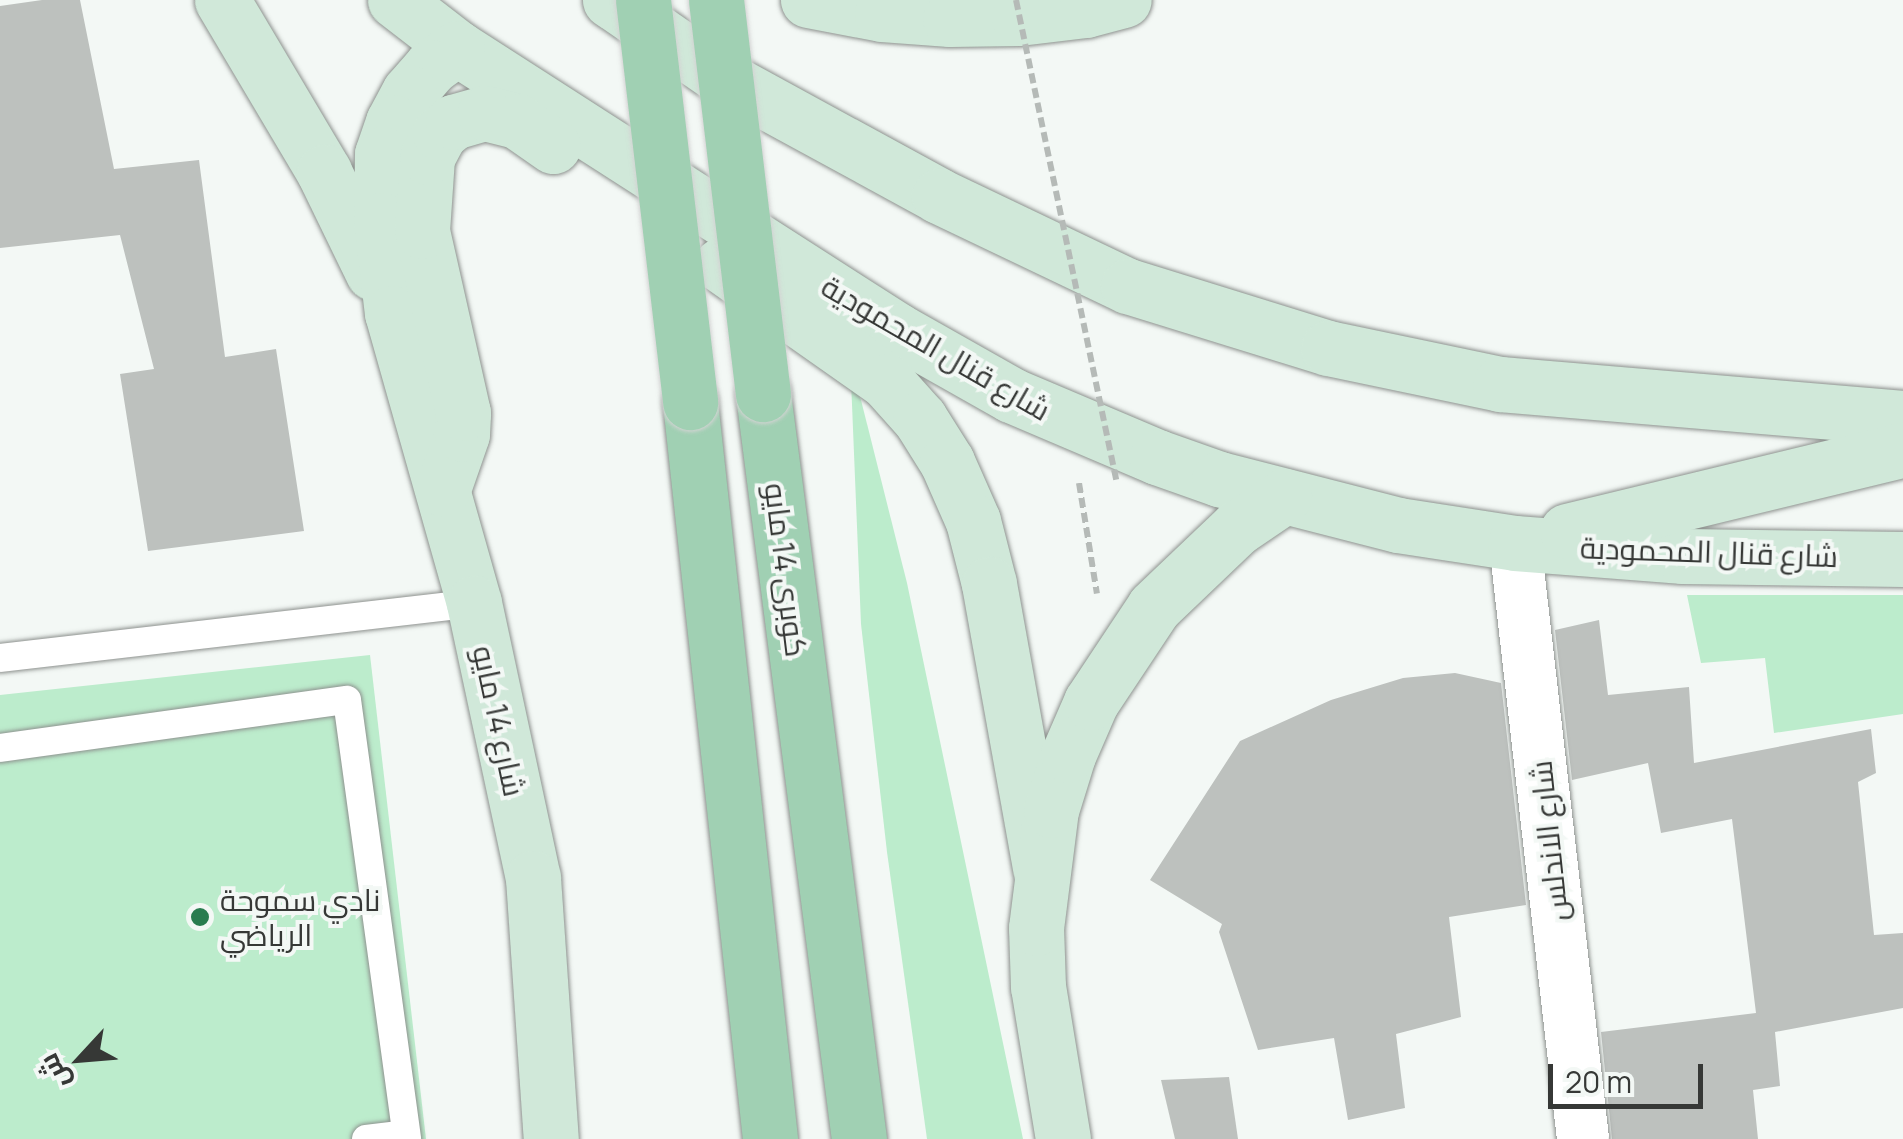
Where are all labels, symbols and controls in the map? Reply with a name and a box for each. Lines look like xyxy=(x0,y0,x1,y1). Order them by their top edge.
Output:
street label: شارع قنال المحمودية xyxy=(815,268,1057,428)
street label: كوبرى 14 مايو xyxy=(757,481,815,659)
street label: شارع قنال المحمودية xyxy=(1579,530,1839,574)
street label: شارع 14 مايو xyxy=(465,642,533,800)
street label: شارع الاندلس xyxy=(1523,759,1575,923)
place label: نادي سموحة الرياضي xyxy=(220,882,381,952)
marker: نادي سموحة الرياضي xyxy=(189,906,211,928)
north arrow xyxy=(30,1009,130,1109)
scale bar xyxy=(1553,1044,1708,1106)
text: ش xyxy=(28,1048,78,1097)
text: 20 m xyxy=(1565,1061,1632,1102)

